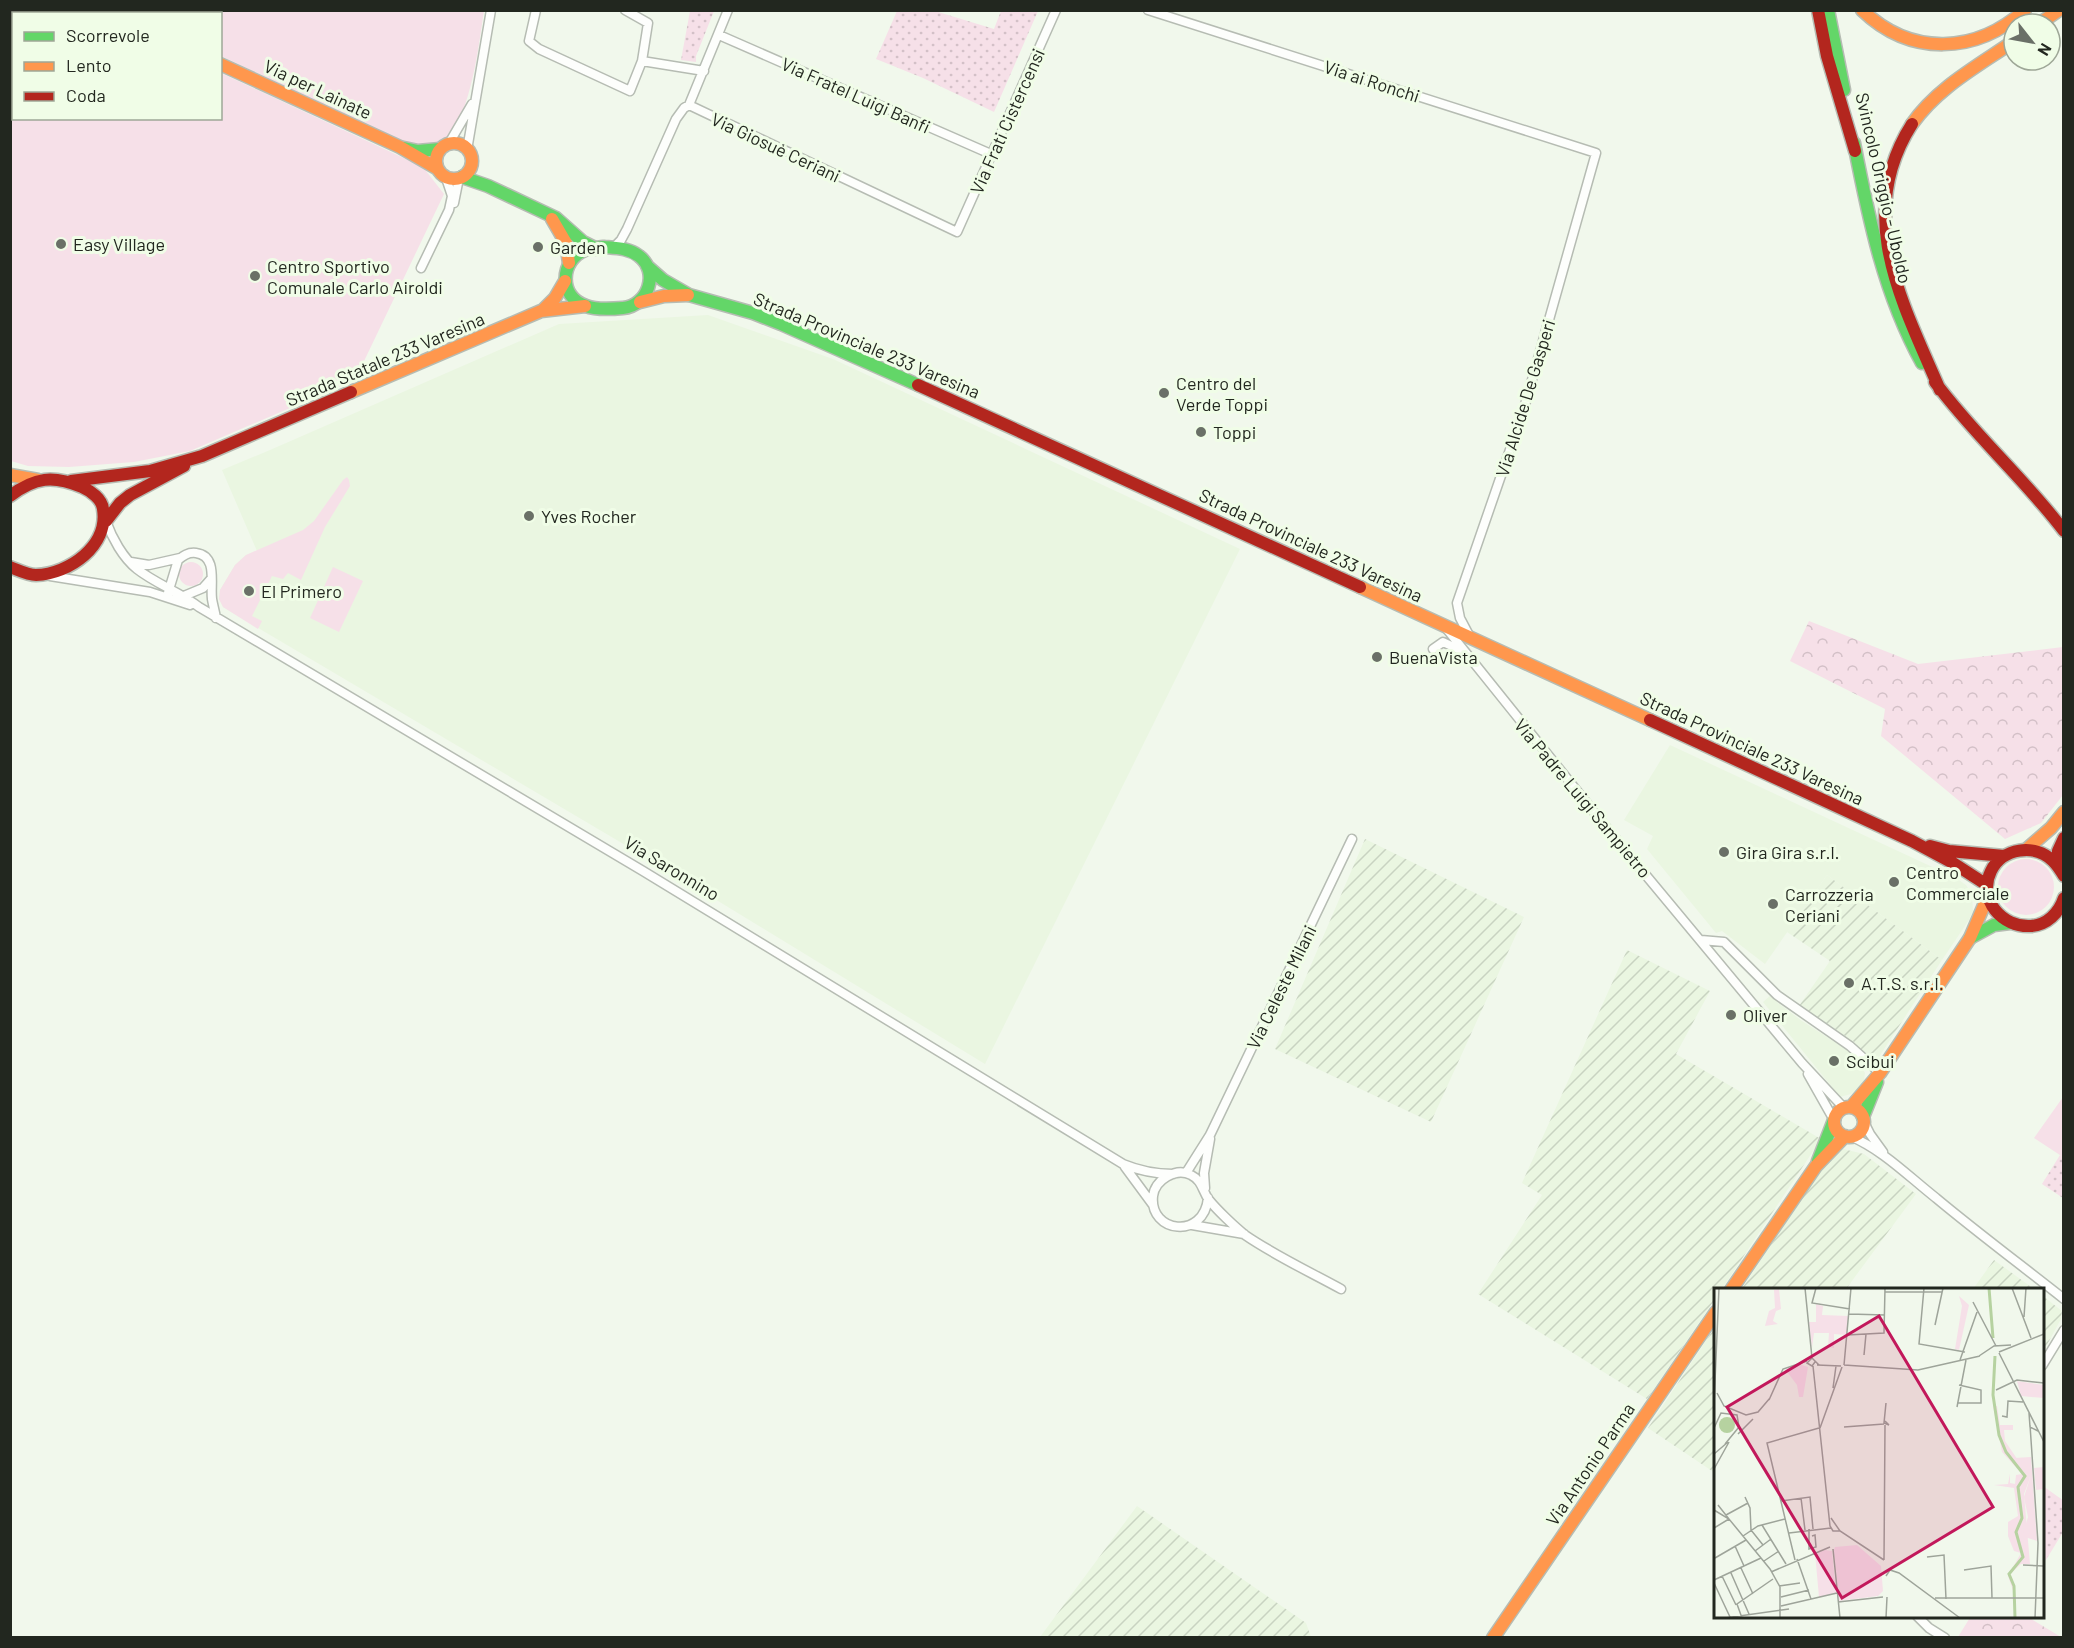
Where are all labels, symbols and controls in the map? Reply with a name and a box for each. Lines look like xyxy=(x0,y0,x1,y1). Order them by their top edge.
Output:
legend xyxy=(12,12,222,120)
north arrow xyxy=(2002,12,2062,72)
text: Scorrevole xyxy=(66,24,150,46)
text: N xyxy=(2034,41,2056,59)
street label: Via Frati Cistercensi xyxy=(965,45,1049,197)
street label: Via Fratel Luigi Banfi xyxy=(778,52,934,138)
text: Lento xyxy=(66,54,112,76)
street label: Via per Lainate xyxy=(261,54,375,124)
street label: Via ai Ronchi xyxy=(1321,55,1423,107)
text: Coda xyxy=(66,84,106,106)
street label: Svincolo Origgio - Uboldo xyxy=(1851,90,1917,286)
street label: Via Giosuè Ceriani xyxy=(708,107,844,187)
place label: Easy Village xyxy=(73,233,165,255)
place label: Garden xyxy=(550,236,606,258)
marker: Easy Village xyxy=(54,237,68,251)
marker: Garden xyxy=(531,240,545,254)
place label: Centro Sportivo Comunale Carlo Airoldi xyxy=(267,255,443,298)
marker: Centro Sportivo Comunale Carlo Airoldi xyxy=(248,269,262,283)
street label: Strada Provinciale 233 Varesina xyxy=(750,287,984,403)
street label: Strada Statale 233 Varesina xyxy=(283,307,487,411)
street label: Via Alcide De Gasperi xyxy=(1491,317,1559,479)
place label: Centro del Verde Toppi xyxy=(1176,372,1268,415)
marker: Centro del Verde Toppi xyxy=(1157,386,1171,400)
place label: Toppi xyxy=(1213,421,1256,443)
marker: Toppi xyxy=(1194,425,1208,439)
street label: Strada Provinciale 233 Varesina xyxy=(1196,484,1426,606)
place label: Yves Rocher xyxy=(541,505,637,527)
marker: Yves Rocher xyxy=(522,509,536,523)
place label: El Primero xyxy=(261,580,342,602)
marker: El Primero xyxy=(242,584,256,598)
place label: BuenaVista xyxy=(1389,646,1478,668)
marker: BuenaVista xyxy=(1370,650,1384,664)
street label: Strada Provinciale 233 Varesina xyxy=(1637,687,1867,809)
street label: Via Padre Luigi Sampietro xyxy=(1510,714,1656,882)
street label: Via Saronnino xyxy=(620,831,724,905)
place label: Gira Gira s.r.l. xyxy=(1736,841,1840,863)
marker: Gira Gira s.r.l. xyxy=(1717,845,1731,859)
place label: Centro Commerciale xyxy=(1906,861,2009,904)
marker: Centro Commerciale xyxy=(1887,875,1901,889)
place label: Carrozzeria Ceriani xyxy=(1785,883,1874,926)
marker: Carrozzeria Ceriani xyxy=(1766,897,1780,911)
street label: Via Celeste Milani xyxy=(1241,921,1321,1053)
place label: A.T.S. s.r.l. xyxy=(1861,972,1944,994)
marker: A.T.S. s.r.l. xyxy=(1842,976,1856,990)
place label: Oliver xyxy=(1743,1004,1788,1026)
marker: Oliver xyxy=(1724,1008,1738,1022)
place label: Scibui xyxy=(1846,1050,1895,1072)
marker: Scibui xyxy=(1827,1054,1841,1068)
inset map xyxy=(1714,1288,2044,1618)
street label: Via Antonio Parma xyxy=(1541,1399,1639,1529)

